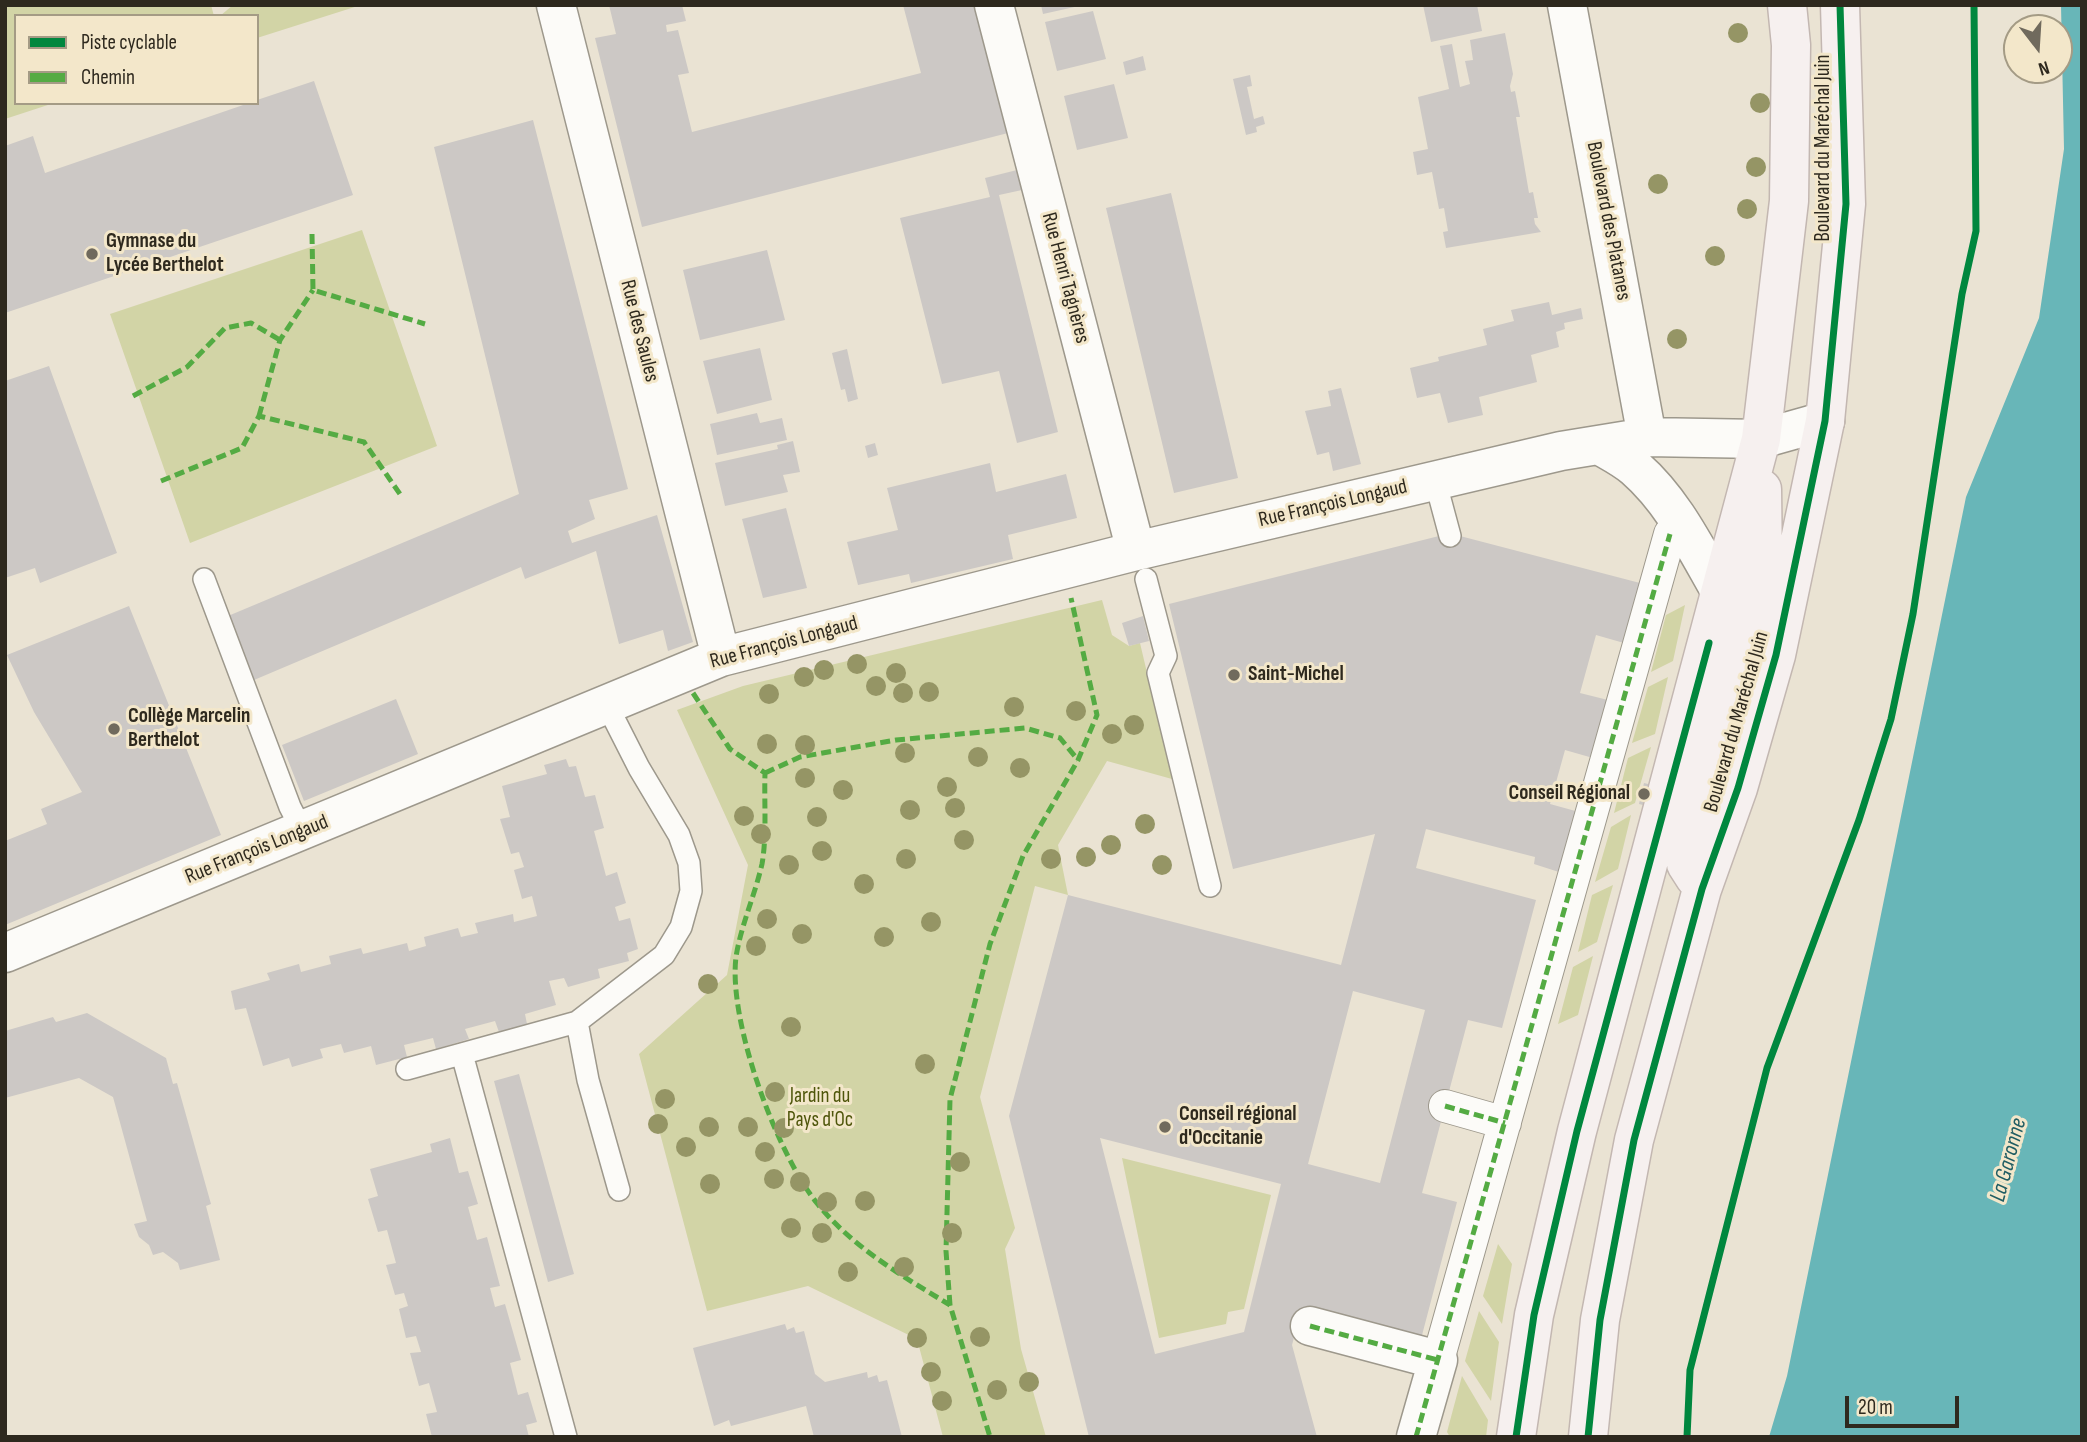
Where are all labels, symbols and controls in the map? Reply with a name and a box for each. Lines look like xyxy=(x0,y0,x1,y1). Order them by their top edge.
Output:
legend xyxy=(14,14,259,105)
north arrow xyxy=(2003,14,2073,84)
text: Piste cyclable xyxy=(81,30,177,55)
street label: Boulevard du Maréchal Juin xyxy=(1811,55,1837,241)
text: N xyxy=(2035,55,2052,80)
text: Chemin xyxy=(81,65,135,90)
street label: Boulevard des Platanes xyxy=(1580,140,1636,302)
street label: Rue Henri Tagnères xyxy=(1035,210,1095,346)
place label: Gymnase du Lycée Berthelot xyxy=(106,229,224,279)
marker: Gymnase du Lycée Berthelot xyxy=(84,246,100,262)
street label: Rue des Saules xyxy=(614,277,664,385)
street label: Rue François Longaud xyxy=(1256,475,1410,533)
street label: Rue François Longaud xyxy=(707,611,861,675)
street label: Boulevard du Maréchal Juin xyxy=(1699,629,1775,815)
place label: Saint-Michel xyxy=(1248,662,1344,688)
marker: Saint-Michel xyxy=(1226,667,1242,683)
place label: Collège Marcelin Berthelot xyxy=(128,704,250,754)
marker: Collège Marcelin Berthelot xyxy=(106,721,122,737)
place label: Conseil Régional xyxy=(1509,781,1630,807)
marker: Conseil Régional xyxy=(1636,786,1652,802)
street label: Rue François Longaud xyxy=(182,810,332,890)
park label: Jardin du Pays d'Oc xyxy=(787,1084,853,1134)
place label: Conseil régional d'Occitanie xyxy=(1179,1102,1297,1152)
water label: La Garonne xyxy=(1985,1115,2033,1205)
marker: Conseil régional d'Occitanie xyxy=(1157,1119,1173,1135)
scale bar xyxy=(1849,1382,1963,1426)
text: 20 m xyxy=(1858,1395,1893,1420)

